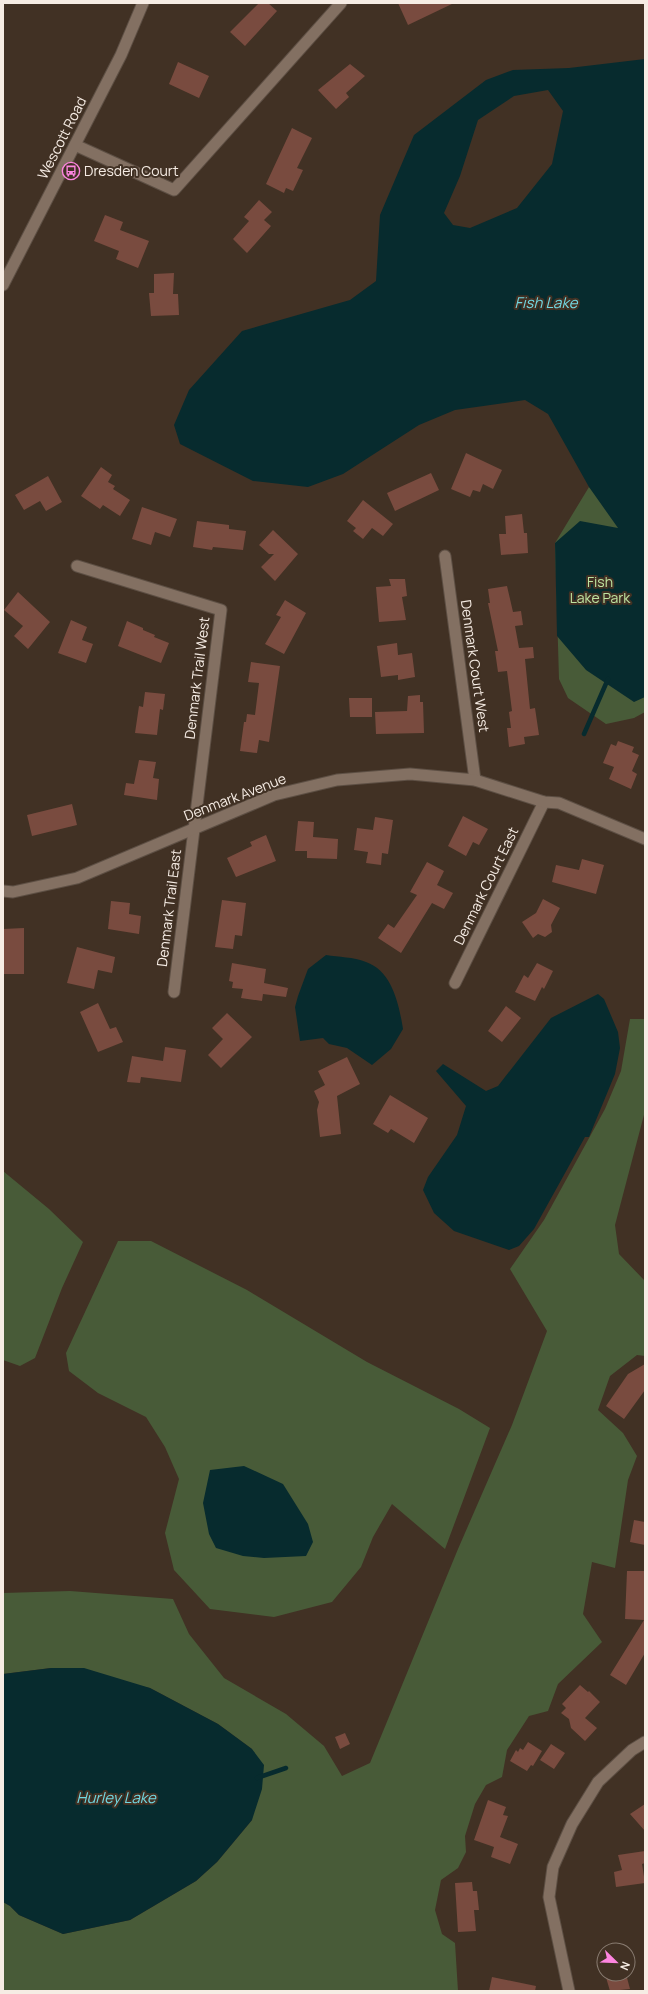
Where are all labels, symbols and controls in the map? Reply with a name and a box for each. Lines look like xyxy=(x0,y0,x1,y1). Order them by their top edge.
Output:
street label: Wescott Road xyxy=(33,93,90,182)
bus stop icon: Dresden Court xyxy=(61,161,81,181)
place label: Dresden Court xyxy=(84,161,179,180)
water label: Fish Lake xyxy=(515,292,579,313)
park label: Fish Lake Park xyxy=(570,572,631,607)
street label: Denmark Court West xyxy=(457,598,494,734)
street label: Denmark Trail West xyxy=(180,615,213,740)
street label: Denmark Avenue xyxy=(181,768,289,825)
street label: Denmark Court East xyxy=(449,823,523,948)
street label: Denmark Trail East xyxy=(152,848,185,968)
water label: Hurley Lake xyxy=(76,1787,157,1808)
north arrow xyxy=(596,1942,636,1982)
text: N xyxy=(617,1960,634,1973)

